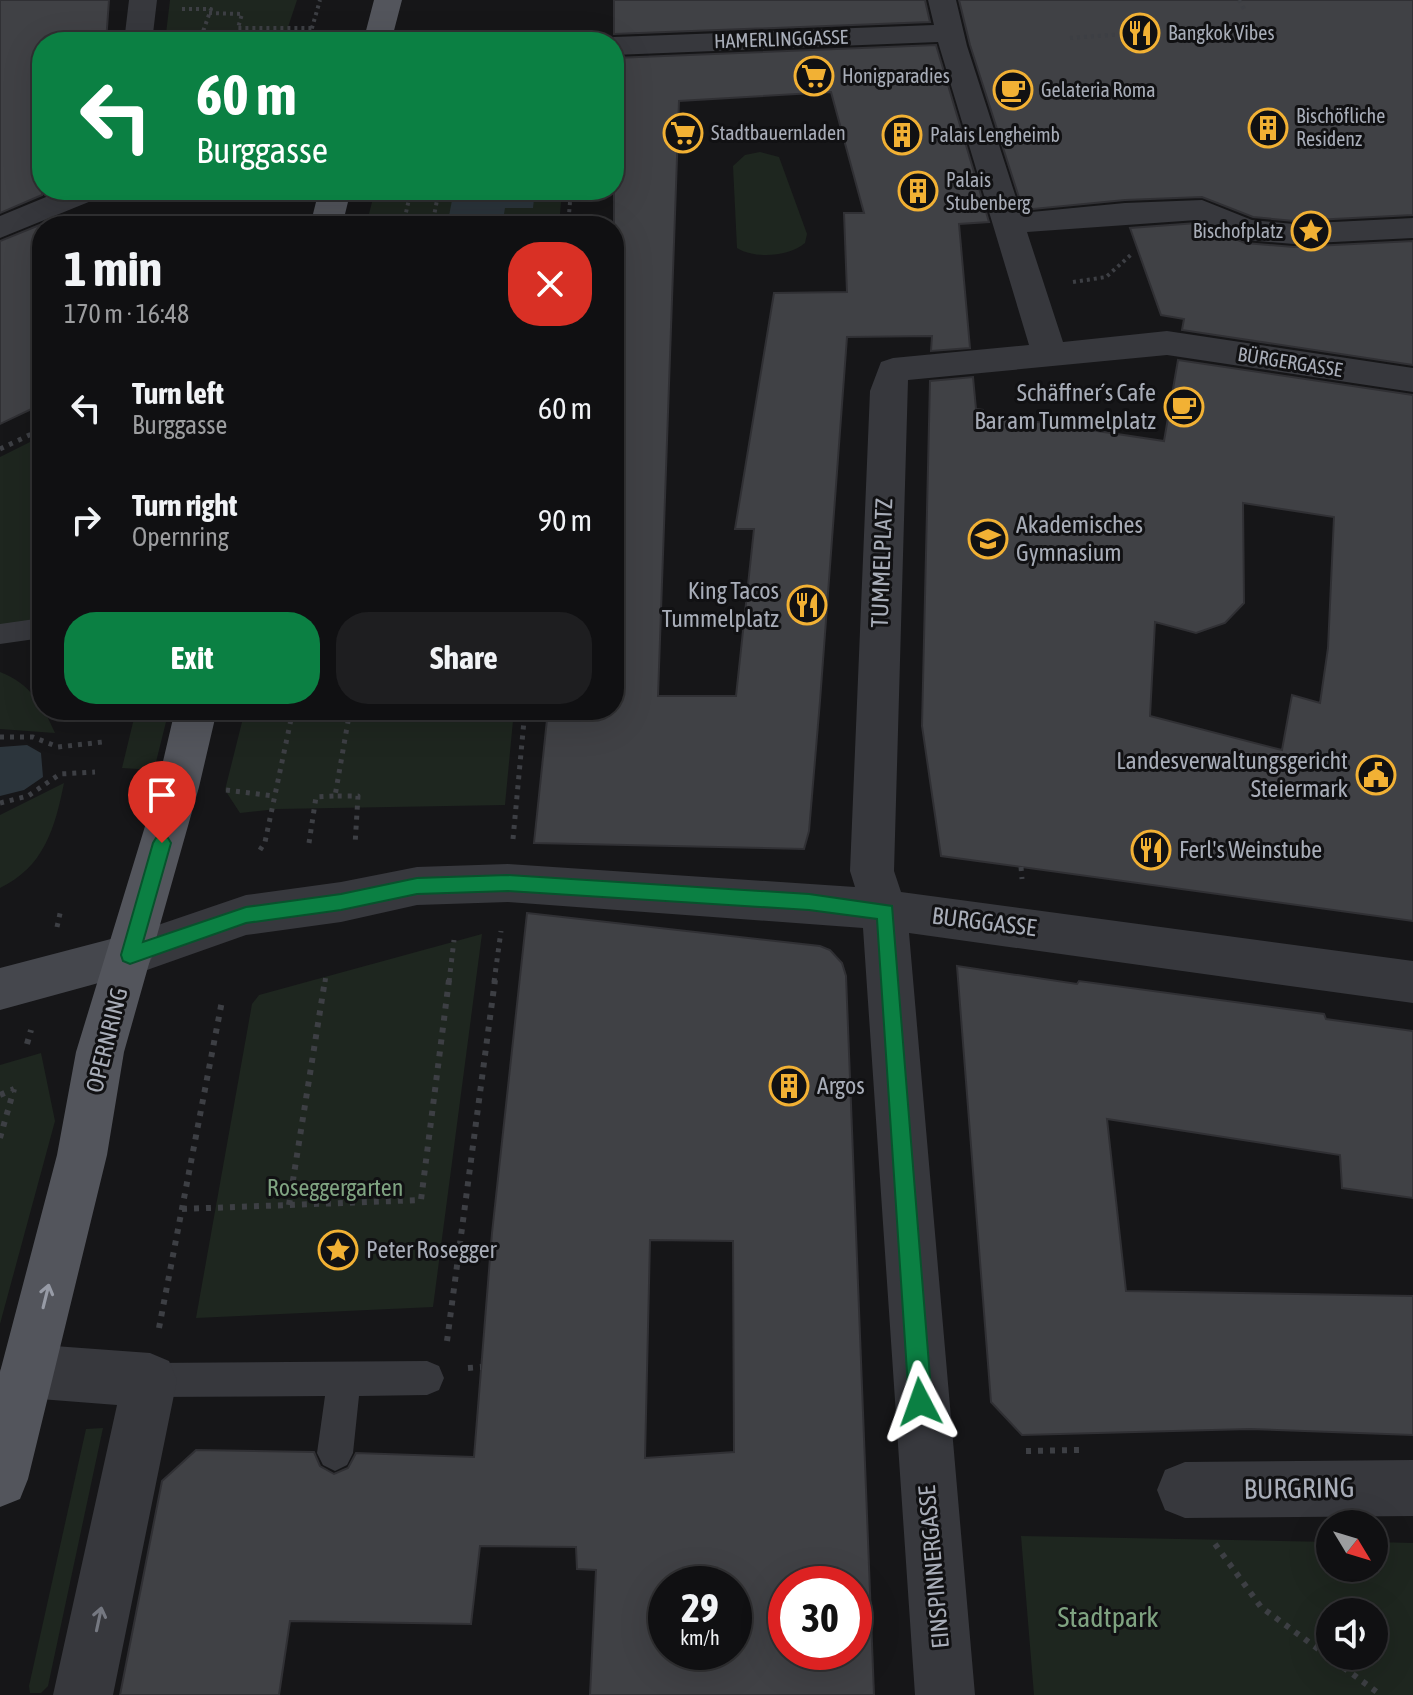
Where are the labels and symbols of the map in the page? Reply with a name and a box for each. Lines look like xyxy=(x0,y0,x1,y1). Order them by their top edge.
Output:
restaurant icon: Bangkok Vibes xyxy=(1119,12,1161,54)
place label: Bangkok Vibes xyxy=(1168,21,1274,44)
street label: HAMERLINGGASSE xyxy=(713,25,849,52)
supermarket icon: Honigparadies xyxy=(793,55,835,97)
place label: Honigparadies xyxy=(842,64,950,87)
cafe icon: Gelateria Roma xyxy=(992,69,1034,111)
place label: Gelateria Roma xyxy=(1041,78,1156,101)
place label: Bischöfliche Residenz xyxy=(1296,104,1385,150)
building icon: Bischöfliche Residenz xyxy=(1247,107,1289,149)
supermarket icon: Stadtbauernladen xyxy=(662,112,704,154)
building icon: Palais Lengheimb xyxy=(881,114,923,156)
place label: Stadtbauernladen xyxy=(711,121,846,144)
place label: Palais Lengheimb xyxy=(930,123,1060,146)
place label: Palais Stubenberg xyxy=(946,168,1031,214)
building icon: Palais Stubenberg xyxy=(897,170,939,212)
place icon: Bischofplatz xyxy=(1290,210,1332,252)
place label: Bischofplatz xyxy=(1193,219,1283,242)
street label: BÜRGERGASSE xyxy=(1236,342,1345,381)
place label: Schäffner´s Cafe Bar am Tummelplatz xyxy=(974,379,1156,434)
cafe icon: Schäffner´s Cafe Bar am Tummelplatz xyxy=(1163,386,1205,428)
street label: TUMMELPLATZ xyxy=(866,498,897,628)
place label: Akademisches Gymnasium xyxy=(1016,511,1143,566)
school or university icon: Akademisches Gymnasium xyxy=(967,518,1009,560)
place label: King Tacos Tummelplatz xyxy=(662,577,779,632)
restaurant icon: King Tacos Tummelplatz xyxy=(786,584,828,626)
place label: Landesverwaltungsgericht Steiermark xyxy=(1116,747,1348,802)
public building icon: Landesverwaltungsgericht Steiermark xyxy=(1355,754,1397,796)
pin xyxy=(128,761,196,843)
restaurant icon: Ferl's Weinstube xyxy=(1130,829,1172,871)
place label: Ferl's Weinstube xyxy=(1179,836,1322,863)
street label: BURGGASSE xyxy=(930,902,1038,941)
street label: OPERNRING xyxy=(80,985,133,1095)
building icon: Argos xyxy=(768,1065,810,1107)
place label: Argos xyxy=(817,1072,865,1099)
park label: Roseggergarten xyxy=(267,1174,403,1201)
place icon: Peter Rosegger xyxy=(317,1229,359,1271)
place label: Peter Rosegger xyxy=(366,1236,498,1263)
one-way arrow xyxy=(40,1283,55,1309)
position arrow xyxy=(878,1360,962,1444)
street label: BURGRING xyxy=(1243,1471,1355,1505)
street label: EINSPINNERGASSE xyxy=(913,1484,954,1650)
north arrow xyxy=(1316,1510,1388,1582)
speed limit sign: 30 xyxy=(768,1566,872,1670)
park label: Stadtpark xyxy=(1057,1601,1159,1633)
one-way arrow xyxy=(92,1606,107,1632)

